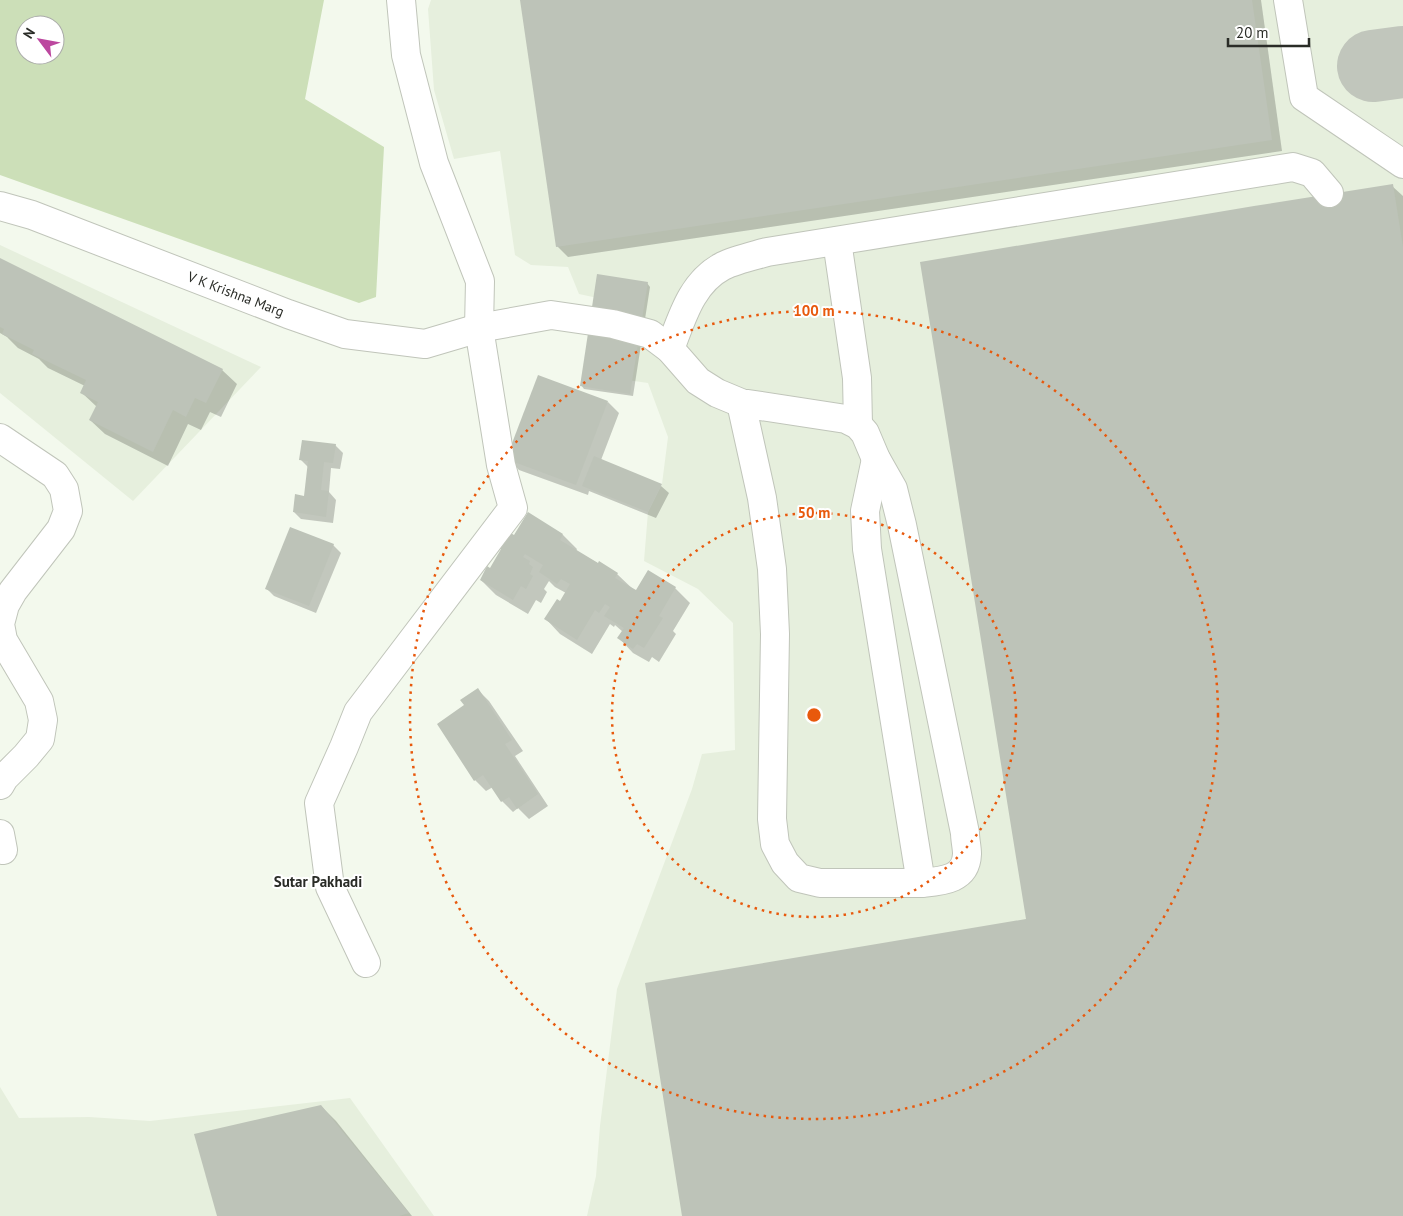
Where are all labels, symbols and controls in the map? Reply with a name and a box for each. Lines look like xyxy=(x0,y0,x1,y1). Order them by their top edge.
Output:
north arrow xyxy=(15,15,65,65)
scale bar xyxy=(1228,15,1309,47)
text: 20 m xyxy=(1236,23,1269,42)
text: N xyxy=(19,24,39,42)
street label: V K Krishna Marg xyxy=(184,267,287,321)
text: 100 m xyxy=(793,301,835,320)
text: 50 m xyxy=(798,503,830,522)
centre of rings xyxy=(805,706,823,724)
district label: Sutar Pakhadi xyxy=(274,872,362,891)

